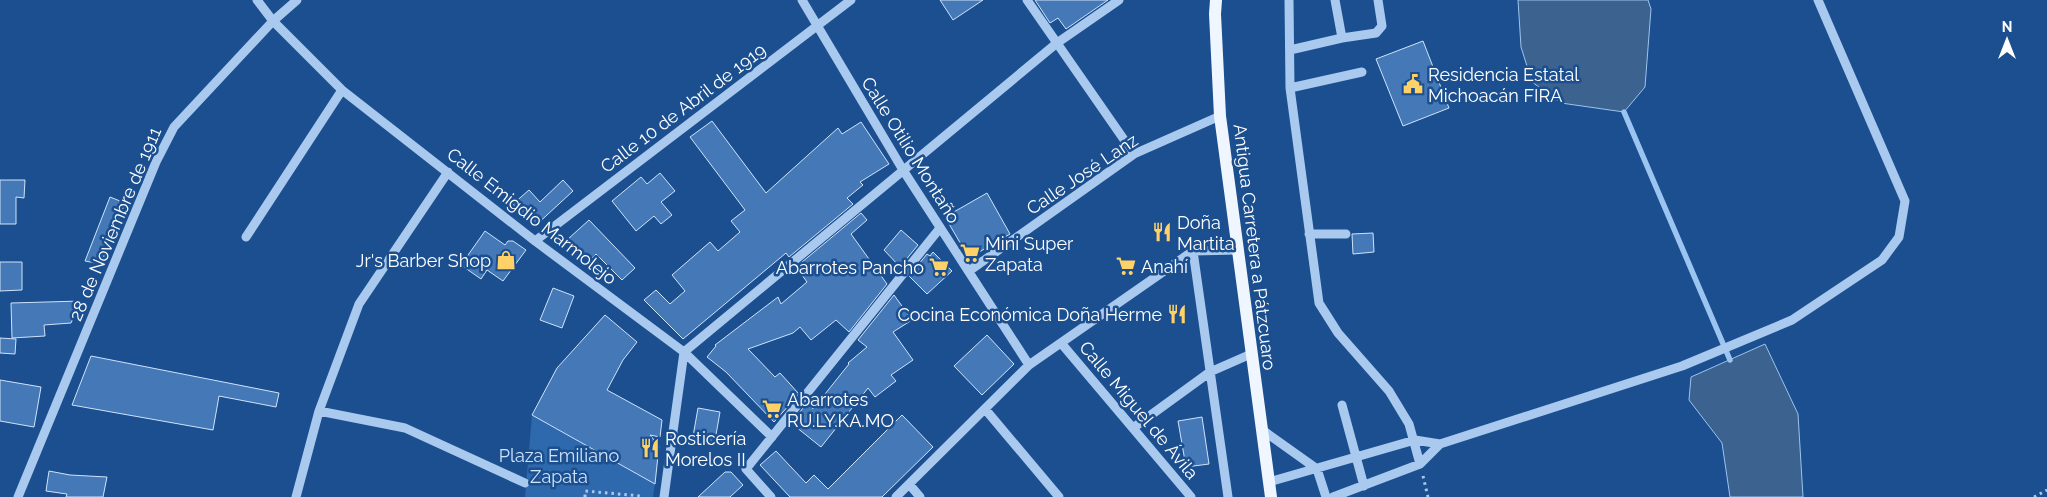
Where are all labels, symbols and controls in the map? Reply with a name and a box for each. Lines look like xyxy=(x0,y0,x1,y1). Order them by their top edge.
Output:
north arrow xyxy=(1982,15,2032,65)
text: N xyxy=(2002,19,2012,35)
street label: Calle 10 de Abril de 1919 xyxy=(596,39,770,177)
place label: Residencia Estatal Michoacán FIRA xyxy=(1428,64,1579,106)
street label: Calle Otilio Montaño xyxy=(857,73,965,227)
public building icon: Residencia Estatal Michoacán FIRA xyxy=(1402,73,1424,95)
street label: Antigua Carretera a Pátzcuaro xyxy=(1229,123,1281,372)
street label: 28 de Noviembre de 1911 xyxy=(65,124,165,324)
street label: Calle José Lanz xyxy=(1023,129,1142,219)
street label: Calle Emigdio Marmolejo xyxy=(443,143,621,289)
place label: Doña Martita xyxy=(1177,212,1235,254)
restaurant icon: Doña Martita xyxy=(1151,221,1173,243)
place label: Mini Super Zapata xyxy=(985,233,1074,275)
supermarket icon: Mini Super Zapata xyxy=(959,242,981,264)
shop icon: Jr's Barber Shop xyxy=(495,249,517,271)
place label: Jr's Barber Shop xyxy=(356,250,491,271)
supermarket icon: Anahí xyxy=(1115,255,1137,277)
supermarket icon: Abarrotes Pancho xyxy=(928,256,950,278)
place label: Anahí xyxy=(1141,256,1188,277)
place label: Abarrotes Pancho xyxy=(776,257,924,278)
restaurant icon: Cocina Económica Doña Herme xyxy=(1166,303,1188,325)
place label: Cocina Económica Doña Herme xyxy=(898,304,1162,325)
street label: Calle Miguel de Ávila xyxy=(1075,336,1204,483)
place label: Abarrotes RU.LY.KA.MO xyxy=(787,389,894,431)
supermarket icon: Abarrotes RU.LY.KA.MO xyxy=(761,398,783,420)
place label: Rosticería Morelos II xyxy=(665,428,746,470)
restaurant icon: Rosticería Morelos II xyxy=(639,437,661,459)
park label: Plaza Emiliano Zapata xyxy=(499,445,619,487)

